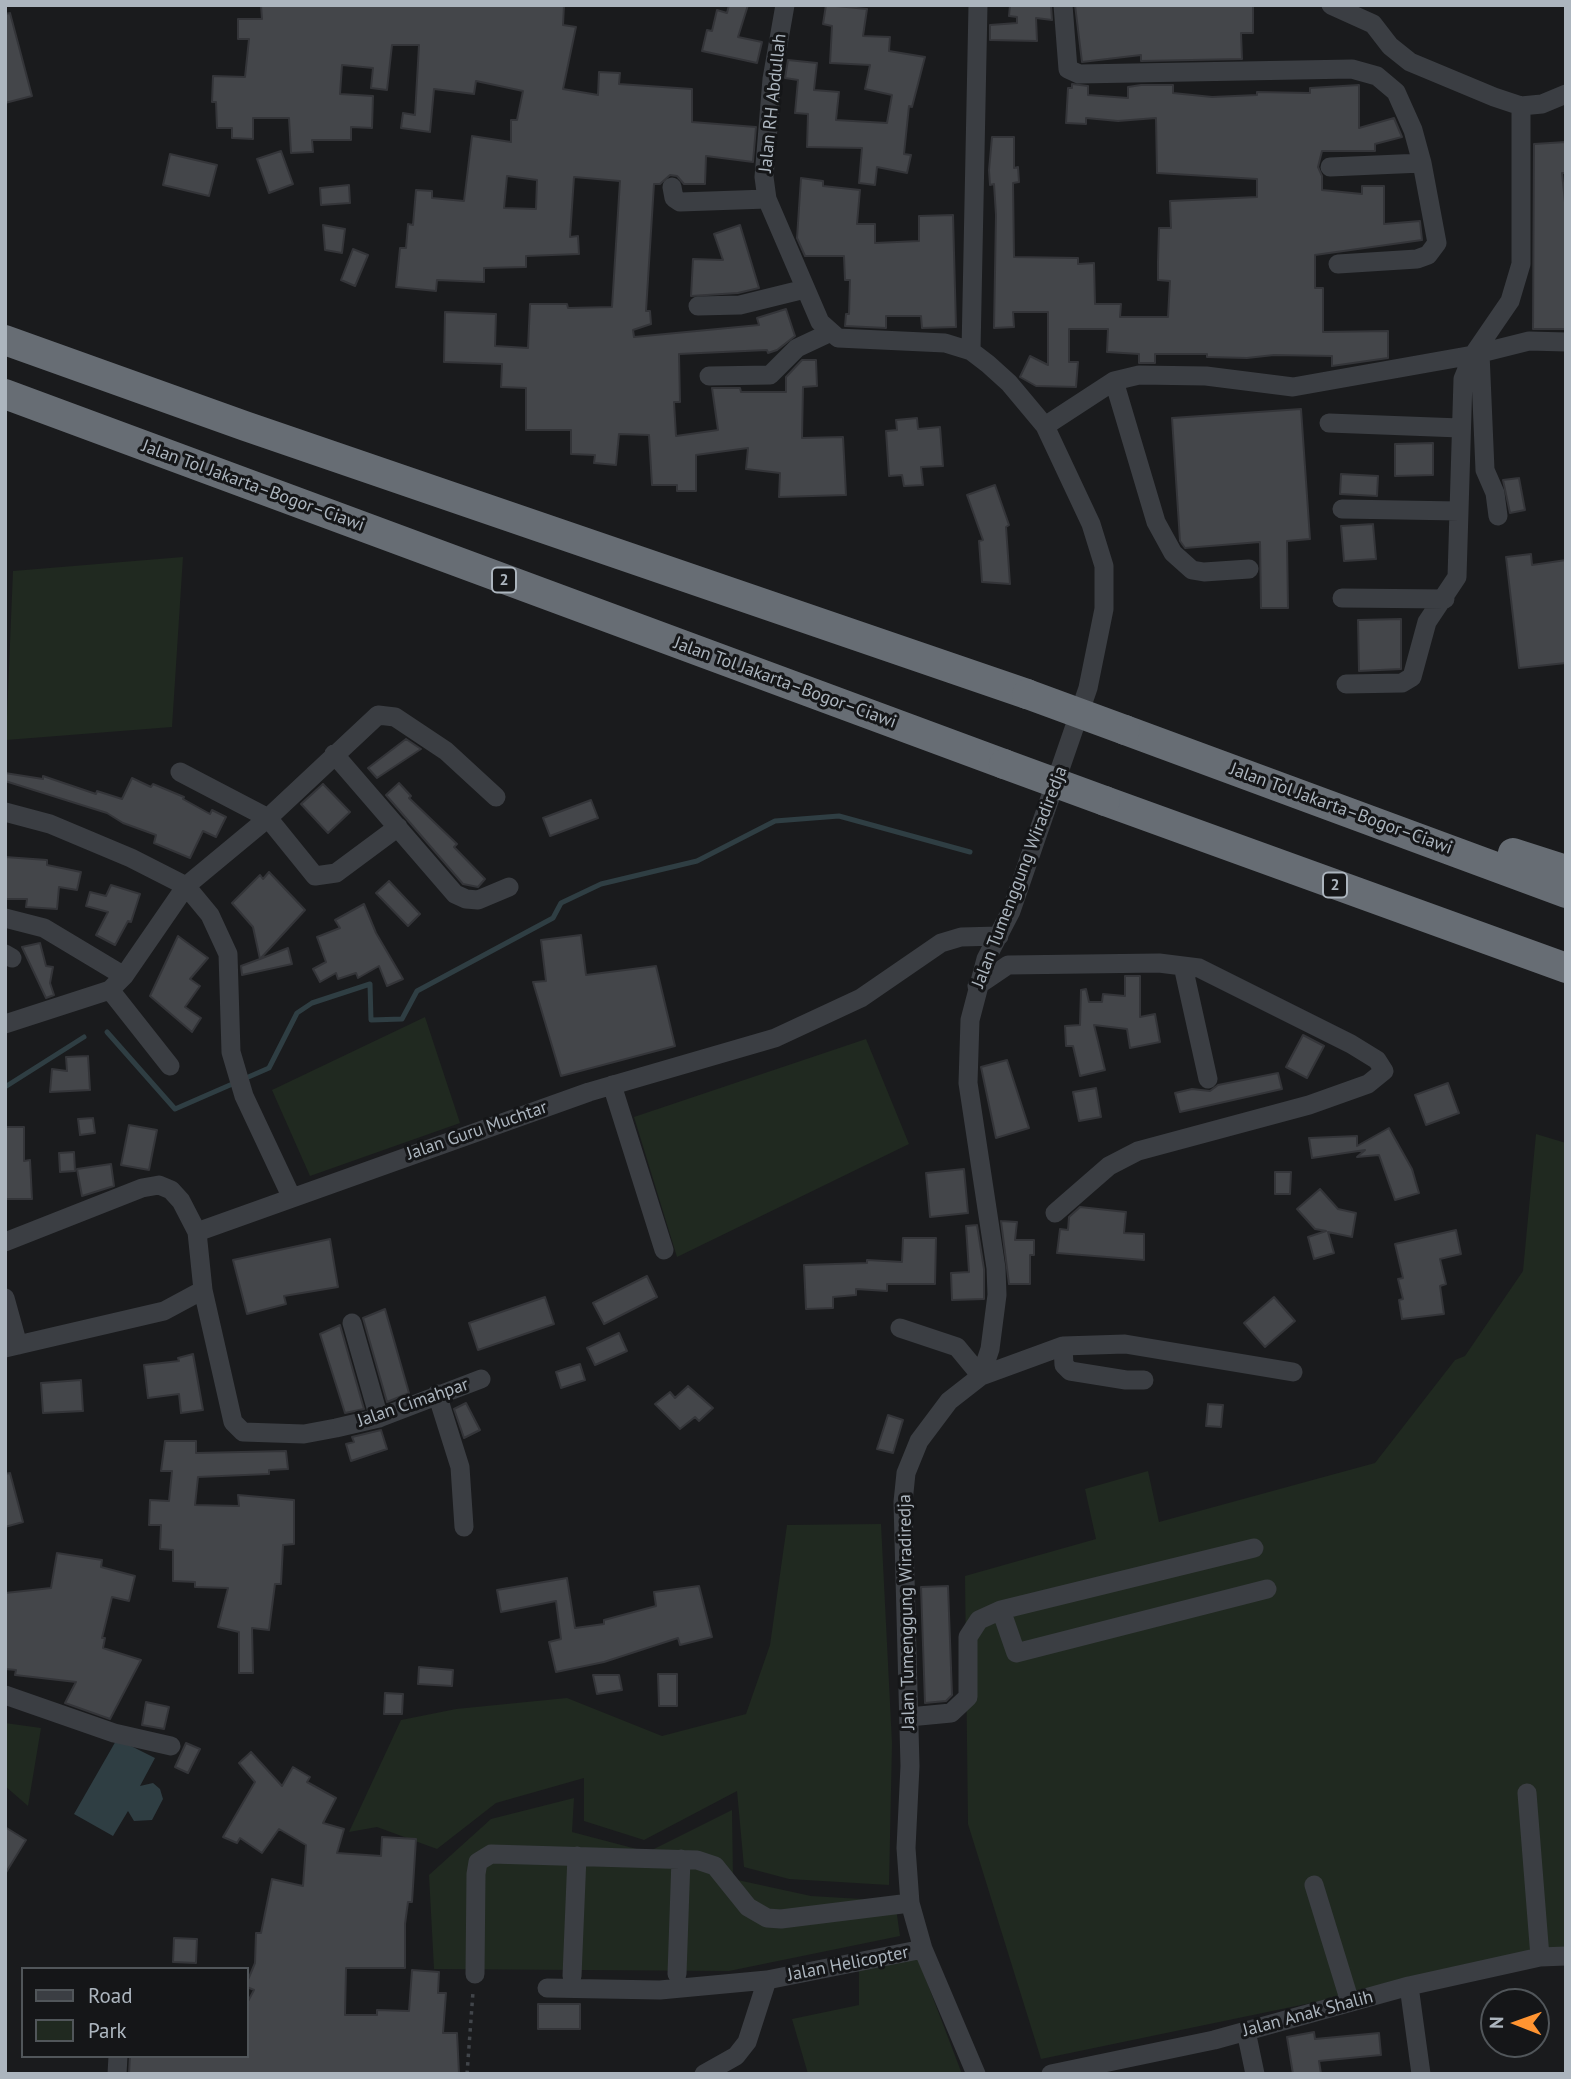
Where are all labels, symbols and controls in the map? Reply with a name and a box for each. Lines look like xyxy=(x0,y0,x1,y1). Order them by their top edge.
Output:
street label: Jalan RH Abdullah xyxy=(755,32,791,174)
street label: Jalan Tol Jakarta–Bogor–Ciawi xyxy=(139,436,367,536)
road number: 2 xyxy=(492,568,516,593)
street label: Jalan Tol Jakarta–Bogor–Ciawi xyxy=(671,633,899,733)
street label: Jalan Tol Jakarta–Bogor–Ciawi xyxy=(1227,759,1455,859)
street label: Jalan Tumenggung Wiradiredja xyxy=(968,763,1072,991)
road number: 2 xyxy=(1323,872,1347,898)
street label: Jalan Guru Muchtar xyxy=(404,1097,550,1165)
street label: Jalan Cimahpar xyxy=(355,1374,471,1432)
street label: Jalan Tumenggung Wiradiredja xyxy=(894,1494,920,1730)
street label: Jalan Helicopter xyxy=(786,1942,910,1986)
legend xyxy=(21,1967,248,2058)
text: Road xyxy=(88,1982,132,2009)
street label: Jalan Anak Shalih xyxy=(1240,1986,1376,2042)
north arrow xyxy=(1480,1988,1550,2058)
text: N xyxy=(1484,2016,1508,2029)
text: Park xyxy=(88,2017,127,2044)

